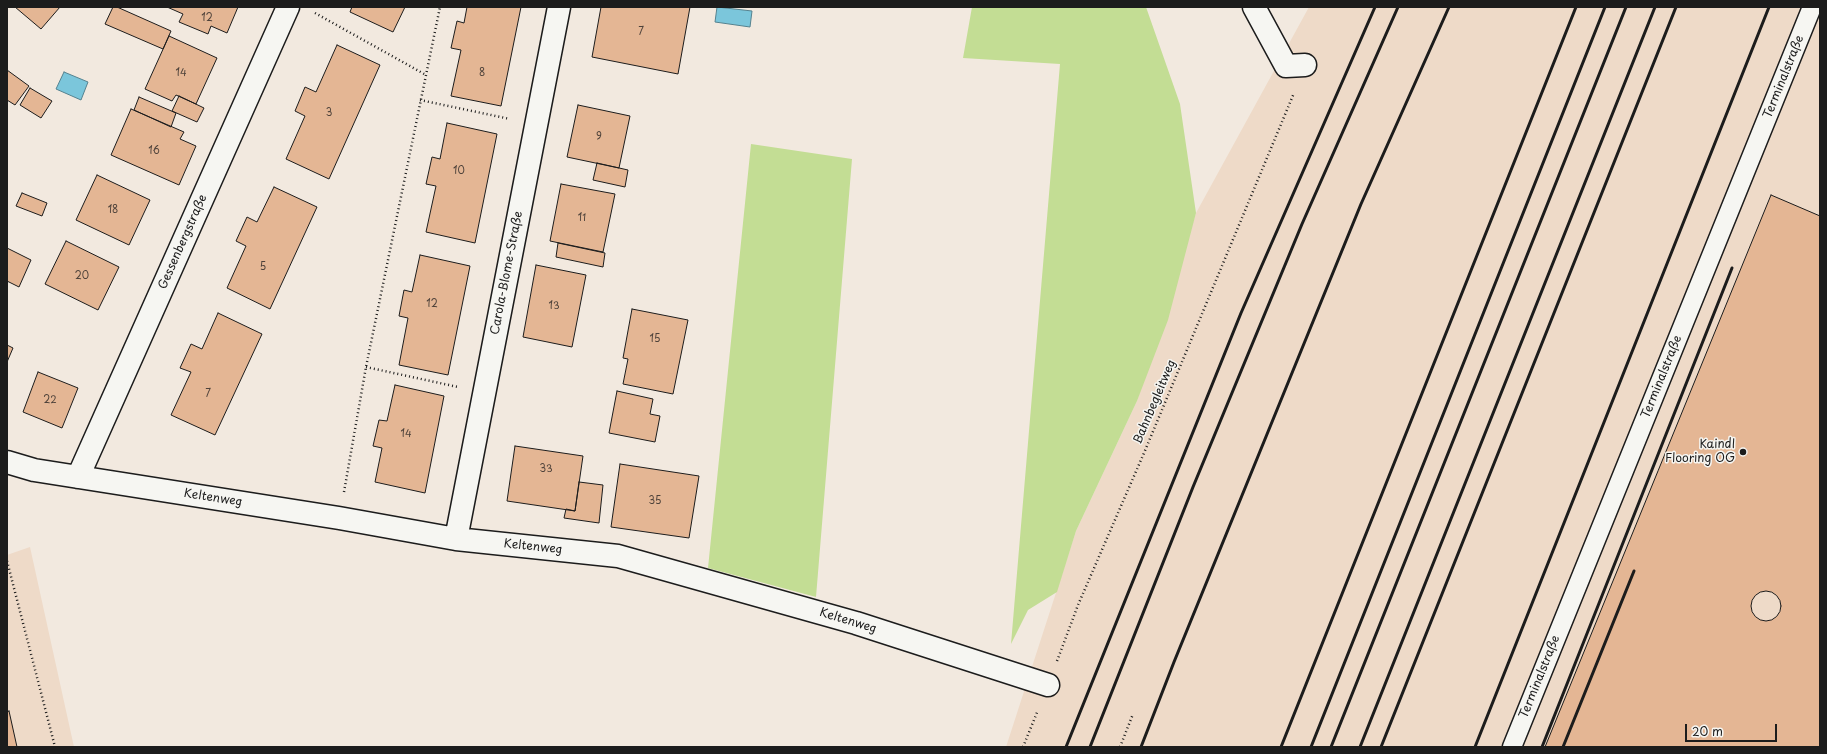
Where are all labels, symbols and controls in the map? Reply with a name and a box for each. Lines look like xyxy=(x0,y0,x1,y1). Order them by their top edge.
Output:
house number: 12 xyxy=(201,12,213,24)
house number: 7 xyxy=(638,26,644,38)
street label: Terminalstraße xyxy=(1761,33,1807,121)
house number: 14 xyxy=(175,67,187,79)
house number: 8 xyxy=(479,67,485,79)
house number: 3 xyxy=(326,107,332,119)
house number: 9 xyxy=(596,131,602,143)
house number: 16 xyxy=(148,145,160,157)
house number: 10 xyxy=(453,165,465,177)
street label: Gessenbergstraße xyxy=(156,192,210,292)
house number: 18 xyxy=(108,204,118,216)
street label: Carola-Blome-Straße xyxy=(488,210,526,336)
house number: 11 xyxy=(578,212,586,224)
house number: 5 xyxy=(260,261,266,273)
house number: 20 xyxy=(75,270,89,282)
house number: 12 xyxy=(426,298,438,310)
house number: 13 xyxy=(548,300,560,312)
house number: 15 xyxy=(650,333,660,345)
street label: Terminalstraße xyxy=(1639,333,1685,421)
street label: Bahnbegleitweg xyxy=(1131,358,1179,446)
house number: 7 xyxy=(205,388,211,400)
house number: 22 xyxy=(43,394,57,406)
house number: 14 xyxy=(400,428,412,440)
place label: Kaindl Flooring OG xyxy=(1665,438,1735,466)
marker: Kaindl Flooring OG xyxy=(1738,447,1748,457)
house number: 33 xyxy=(539,463,553,475)
street label: Keltenweg xyxy=(183,486,243,510)
house number: 35 xyxy=(649,495,661,507)
street label: Keltenweg xyxy=(503,537,563,557)
street label: Keltenweg xyxy=(818,605,878,637)
street label: Terminalstraße xyxy=(1517,633,1563,721)
scale bar xyxy=(1687,716,1779,742)
text: 20 m xyxy=(1692,722,1723,740)

